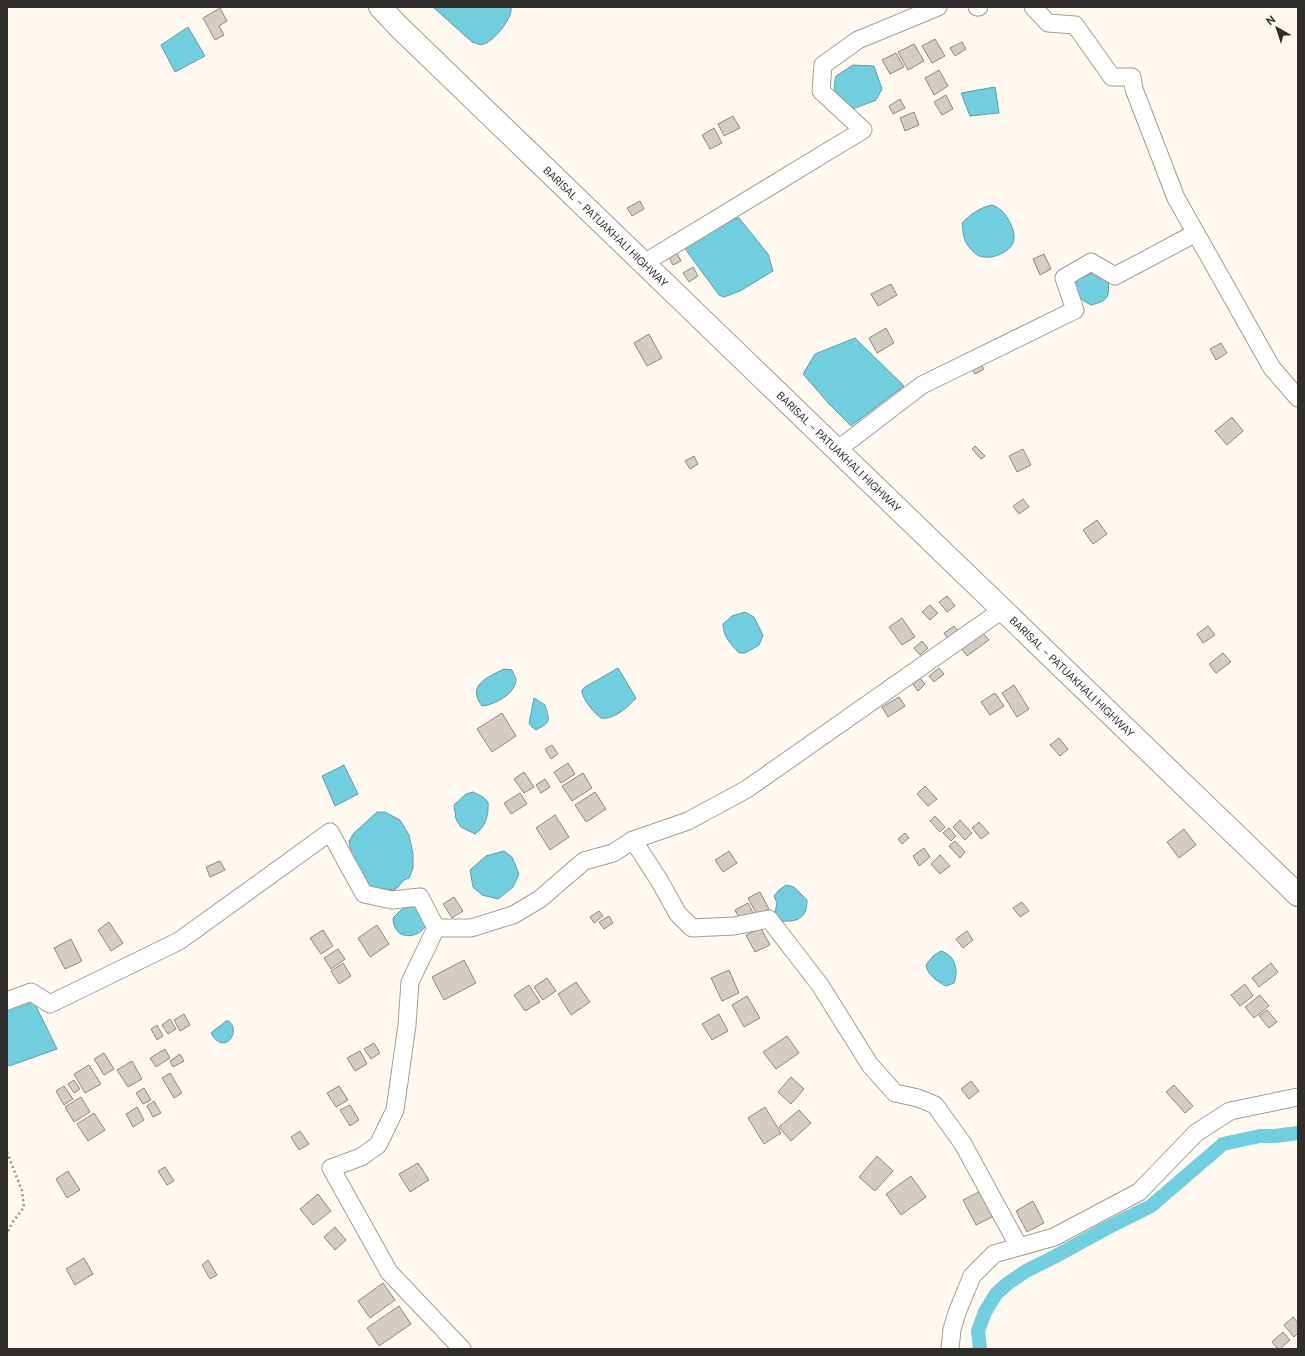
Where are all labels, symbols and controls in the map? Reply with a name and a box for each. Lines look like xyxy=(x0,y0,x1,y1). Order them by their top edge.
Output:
north arrow xyxy=(1257,8,1297,48)
text: N xyxy=(1263,12,1278,28)
street label: BARISAL - PATUAKHALI HIGHWAY xyxy=(541,163,671,290)
street label: BARISAL - PATUAKHALI HIGHWAY xyxy=(774,388,905,515)
street label: BARISAL - PATUAKHALI HIGHWAY xyxy=(1007,613,1138,740)

